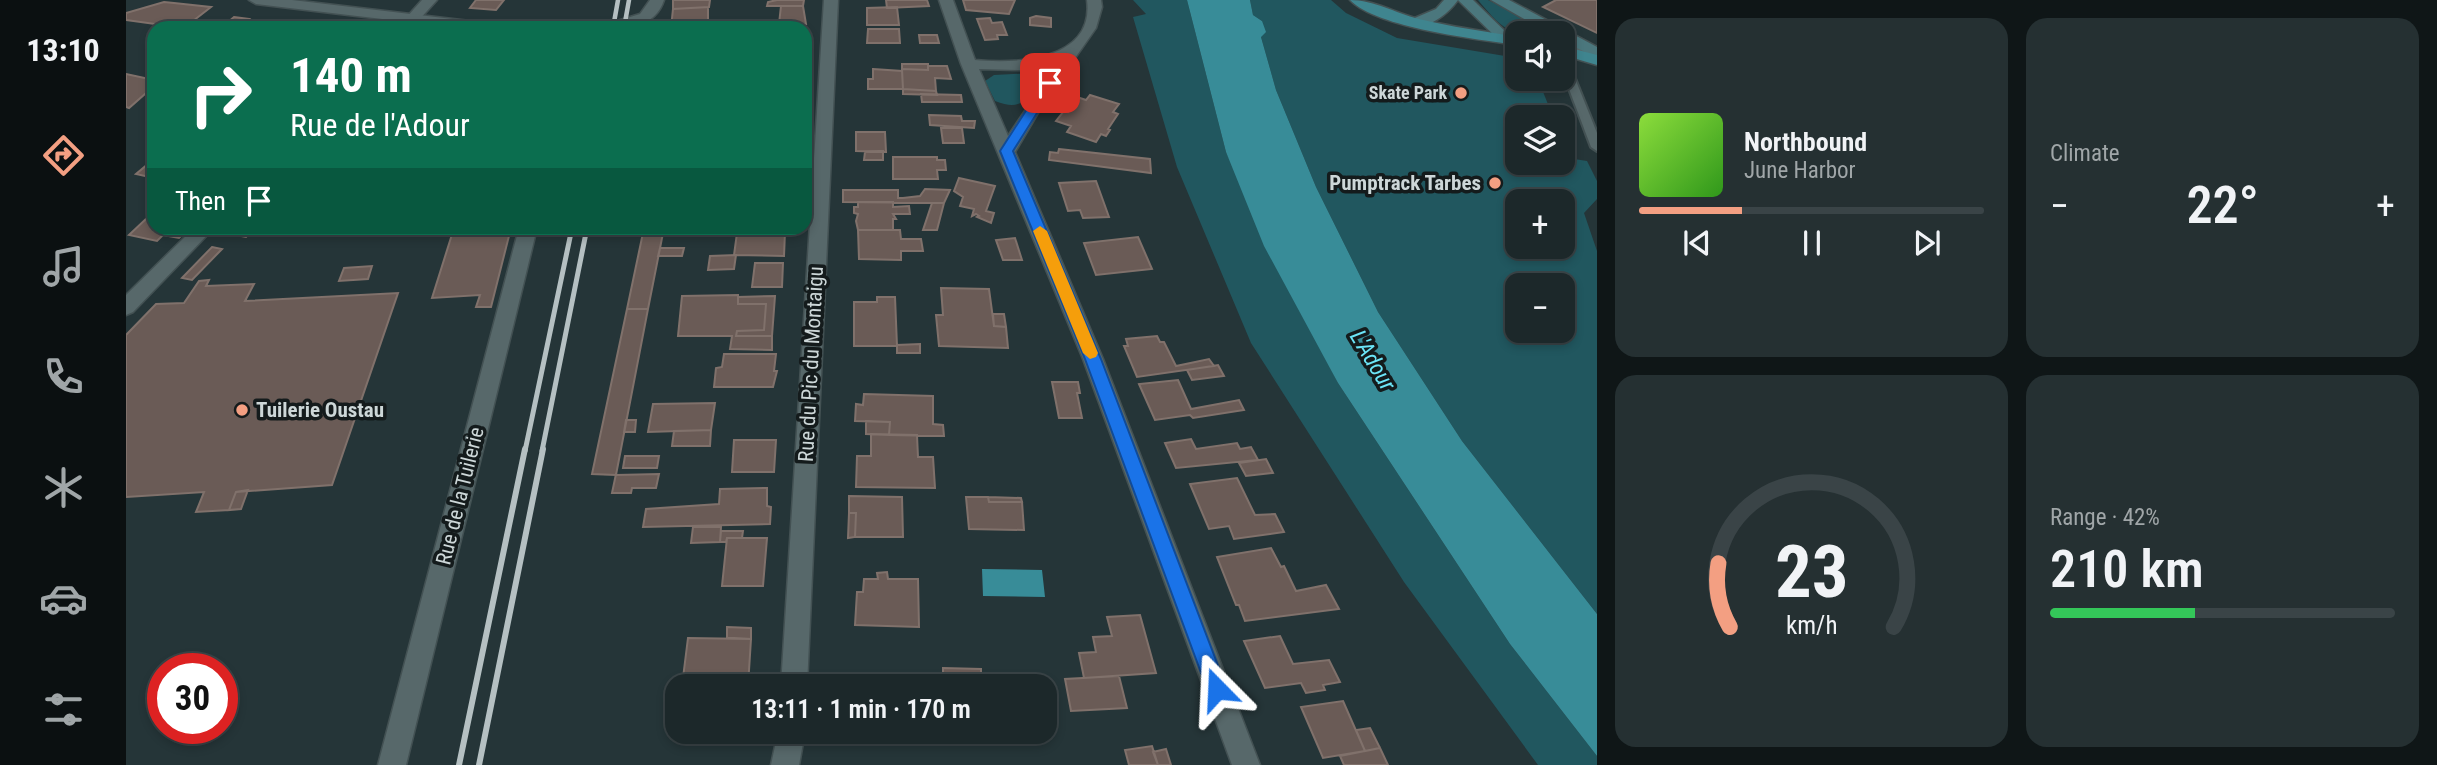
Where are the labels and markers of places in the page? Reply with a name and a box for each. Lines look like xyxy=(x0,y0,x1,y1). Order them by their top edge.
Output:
pin xyxy=(1020,53,1080,113)
place label: Skate Park xyxy=(1369,82,1447,103)
marker: Skate Park xyxy=(1453,85,1469,101)
place label: Pumptrack Tarbes xyxy=(1329,171,1481,195)
marker: Pumptrack Tarbes xyxy=(1487,175,1503,191)
place label: Tuilerie Oustau xyxy=(256,398,384,422)
marker: Tuilerie Oustau xyxy=(234,402,250,418)

